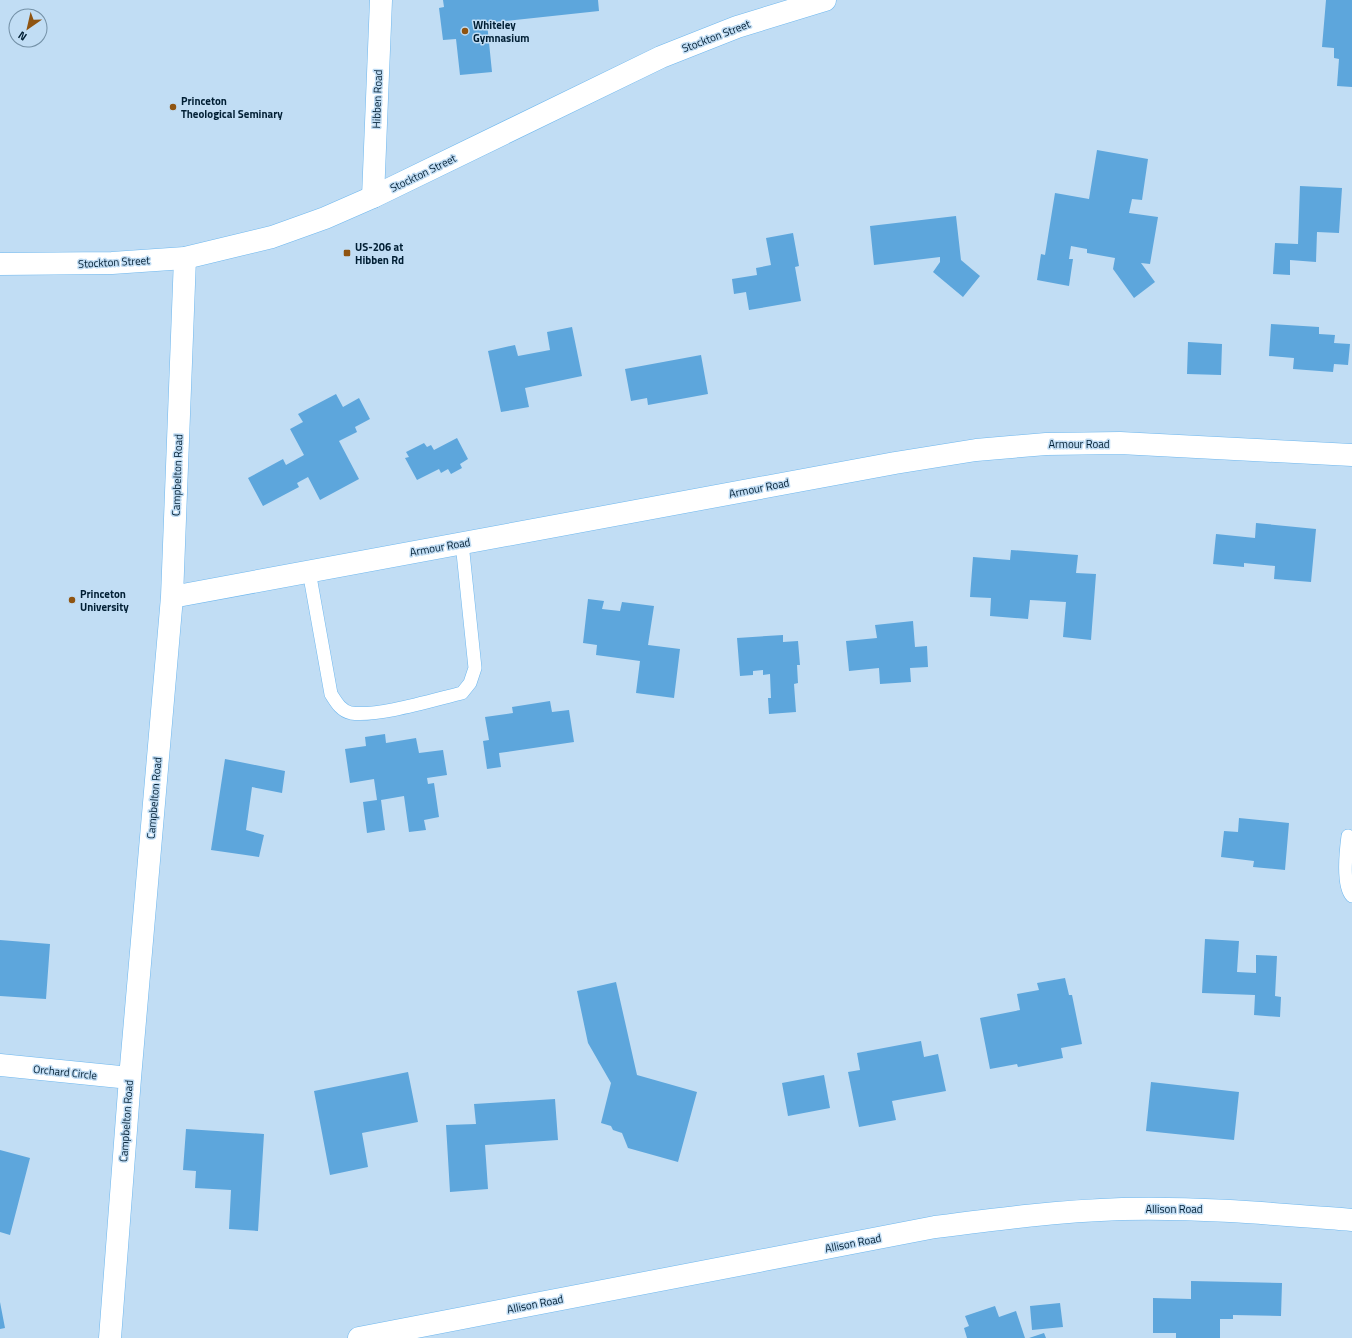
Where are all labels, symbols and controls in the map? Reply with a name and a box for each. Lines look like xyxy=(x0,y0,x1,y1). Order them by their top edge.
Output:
north arrow xyxy=(8,8,48,48)
street label: Stockton Street xyxy=(680,16,753,56)
place label: Whiteley Gymnasium xyxy=(473,17,529,46)
marker: Whiteley Gymnasium xyxy=(460,26,470,36)
text: N xyxy=(15,28,30,45)
street label: Hibben Road xyxy=(368,69,386,129)
place label: Princeton Theological Seminary xyxy=(181,93,283,122)
marker: Princeton Theological Seminary xyxy=(168,102,178,112)
street label: Stockton Street xyxy=(387,150,459,196)
place label: US-206 at Hibben Rd xyxy=(355,239,404,268)
marker: US-206 at Hibben Rd xyxy=(342,248,352,258)
street label: Stockton Street xyxy=(78,252,150,272)
street label: Campbelton Road xyxy=(168,433,186,516)
street label: Armour Road xyxy=(1048,436,1110,452)
street label: Armour Road xyxy=(727,474,791,502)
street label: Armour Road xyxy=(408,534,472,560)
place label: Princeton University xyxy=(80,586,129,615)
marker: Princeton University xyxy=(67,595,77,605)
street label: Campbelton Road xyxy=(142,756,166,840)
street label: Orchard Circle xyxy=(32,1061,98,1083)
street label: Campbelton Road xyxy=(115,1079,137,1163)
street label: Allison Road xyxy=(1145,1201,1203,1217)
street label: Allison Road xyxy=(823,1230,883,1256)
street label: Allison Road xyxy=(505,1291,565,1317)

